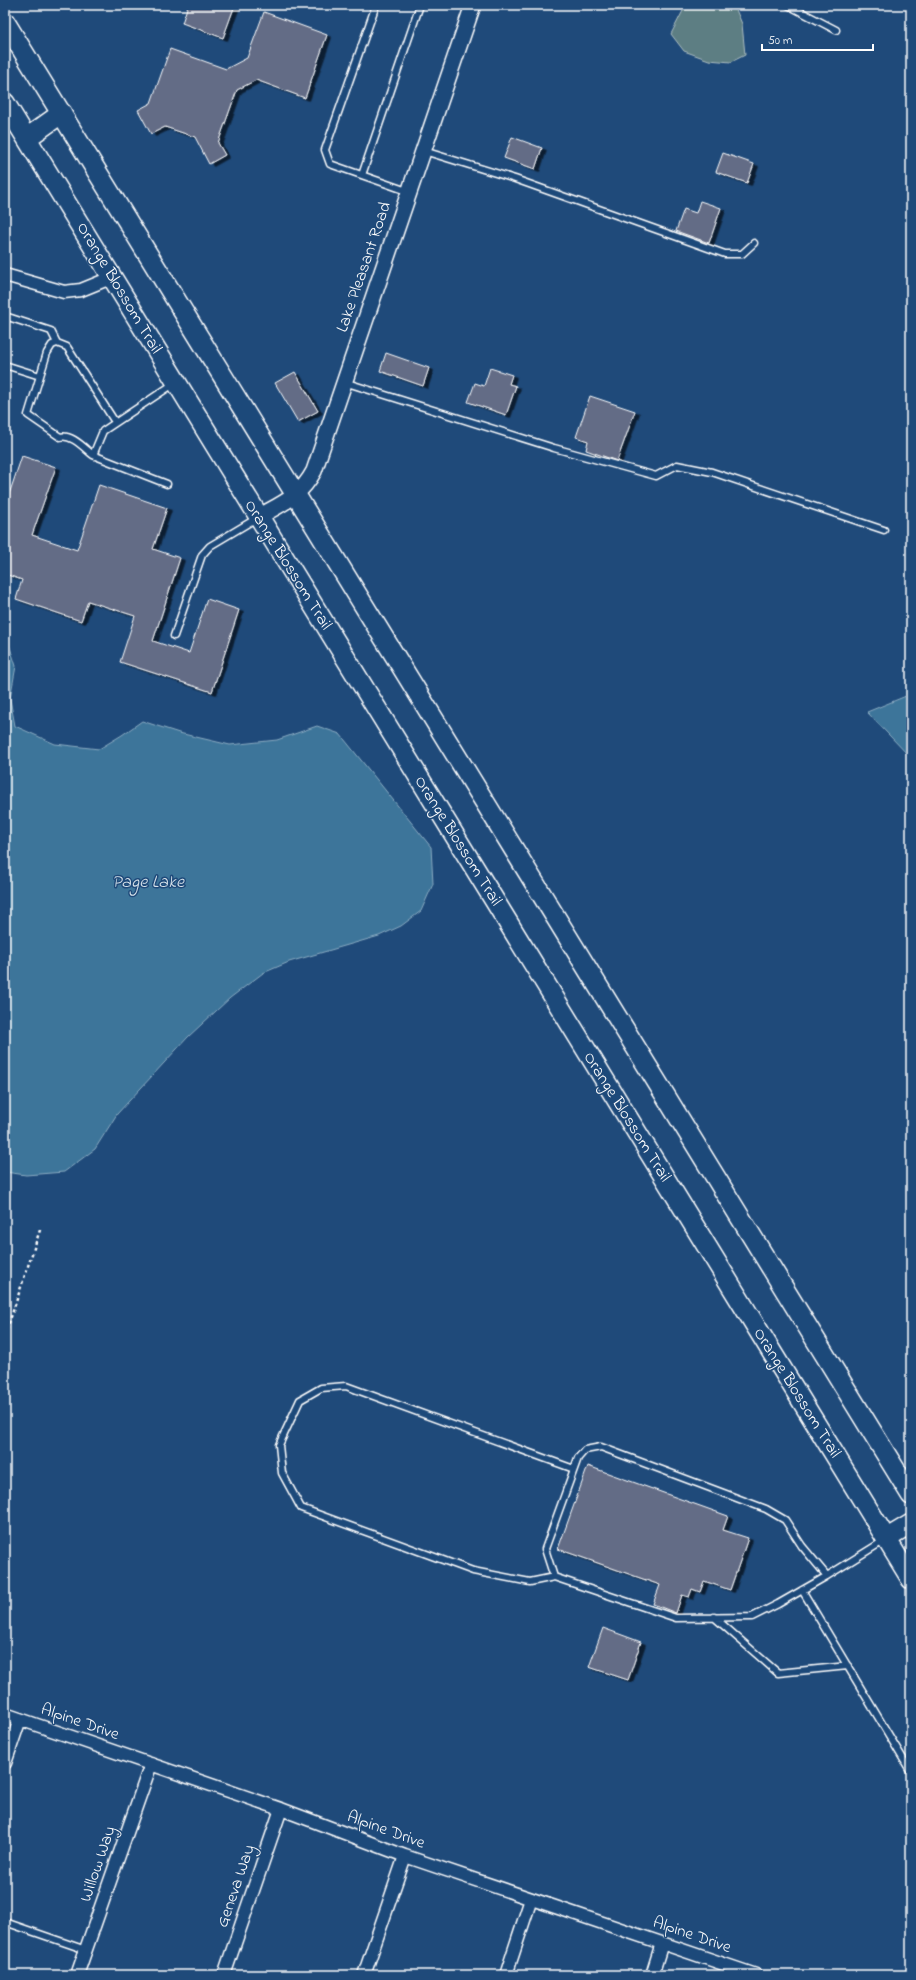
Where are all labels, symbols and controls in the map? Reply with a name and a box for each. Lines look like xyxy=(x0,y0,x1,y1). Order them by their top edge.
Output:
scale bar xyxy=(762,26,873,52)
text: 50 m xyxy=(768,32,792,50)
street label: Lake Pleasant Road xyxy=(330,198,398,336)
street label: Orange Blossom Trail xyxy=(68,218,168,360)
street label: Orange Blossom Trail xyxy=(236,495,338,636)
street label: Orange Blossom Trail xyxy=(406,771,508,912)
water label: Page Lake xyxy=(112,870,185,896)
street label: Orange Blossom Trail xyxy=(575,1047,677,1188)
street label: Orange Blossom Trail xyxy=(745,1323,847,1464)
street label: Alpine Drive xyxy=(37,1697,123,1747)
street label: Alpine Drive xyxy=(343,1804,429,1856)
street label: Willow Way xyxy=(73,1823,124,1906)
street label: Geneva Way xyxy=(210,1841,263,1931)
street label: Alpine Drive xyxy=(649,1910,735,1960)

